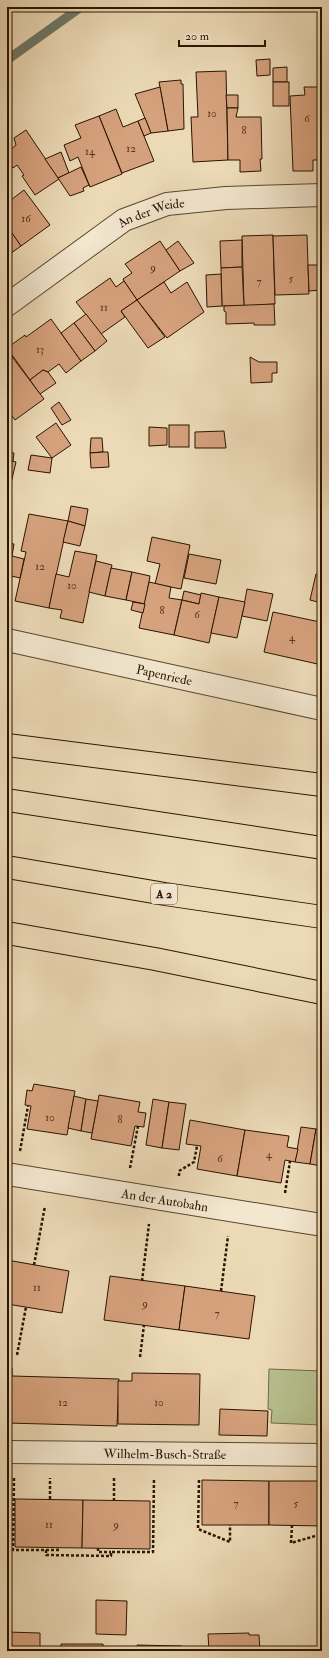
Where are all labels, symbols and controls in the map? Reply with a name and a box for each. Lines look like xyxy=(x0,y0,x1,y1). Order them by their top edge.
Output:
scale bar xyxy=(179,22,265,48)
text: 20 m xyxy=(185,29,210,44)
house number: 10 xyxy=(207,107,217,120)
house number: 6 xyxy=(304,112,311,125)
house number: 8 xyxy=(241,124,247,137)
house number: 12 xyxy=(126,142,136,155)
house number: 14 xyxy=(85,145,96,158)
street label: An der Weide xyxy=(114,195,186,232)
house number: 16 xyxy=(21,212,32,225)
house number: 9 xyxy=(149,261,156,274)
house number: 5 xyxy=(289,272,294,285)
house number: 7 xyxy=(256,275,262,288)
house number: 11 xyxy=(100,301,108,314)
house number: 13 xyxy=(36,343,44,356)
house number: 12 xyxy=(35,560,45,573)
house number: 10 xyxy=(67,579,77,592)
house number: 8 xyxy=(159,604,165,617)
house number: 6 xyxy=(194,608,201,621)
house number: 4 xyxy=(289,631,296,644)
street label: Papenriede xyxy=(135,662,194,689)
road number: A 2 xyxy=(151,884,177,904)
house number: 10 xyxy=(45,1111,55,1124)
house number: 8 xyxy=(117,1113,123,1126)
house number: 4 xyxy=(266,1148,273,1161)
house number: 6 xyxy=(217,1152,224,1165)
street label: An der Autobahn xyxy=(119,1185,210,1216)
house number: 11 xyxy=(33,1281,41,1294)
house number: 9 xyxy=(141,1297,148,1310)
house number: 7 xyxy=(214,1307,220,1320)
house number: 12 xyxy=(58,1396,68,1409)
house number: 10 xyxy=(154,1396,164,1409)
street label: Wilhelm-Busch-Straße xyxy=(103,1446,227,1463)
house number: 7 xyxy=(233,1497,239,1510)
house number: 5 xyxy=(294,1497,299,1510)
house number: 11 xyxy=(45,1518,53,1531)
house number: 9 xyxy=(112,1518,119,1531)

